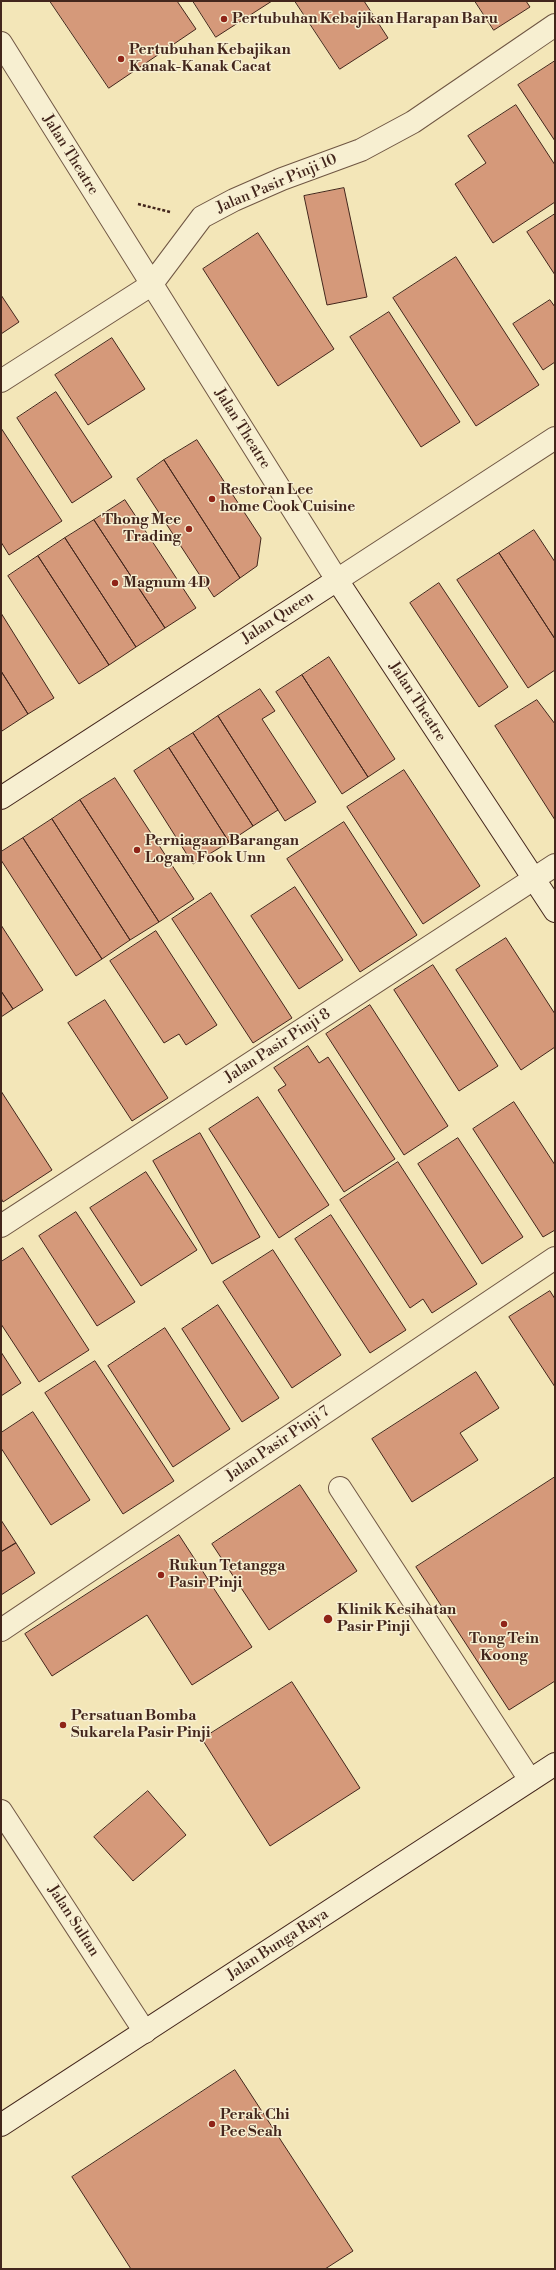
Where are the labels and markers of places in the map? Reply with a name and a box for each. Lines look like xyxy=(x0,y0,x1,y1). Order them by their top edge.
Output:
place label: Pertubuhan Kebajikan Harapan Baru xyxy=(232,10,498,28)
marker: Pertubuhan Kebajikan Harapan Baru xyxy=(219,14,229,24)
place label: Pertubuhan Kebajikan Kanak-Kanak Cacat xyxy=(129,41,291,76)
marker: Pertubuhan Kebajikan Kanak-Kanak Cacat xyxy=(116,54,126,64)
place label: Restoran Lee home Cook Cuisine xyxy=(220,481,355,516)
marker: Restoran Lee home Cook Cuisine xyxy=(207,494,217,504)
place label: Thong Mee Trading xyxy=(102,511,181,546)
marker: Thong Mee Trading xyxy=(184,524,194,534)
place label: Magnum 4D xyxy=(123,574,210,592)
marker: Magnum 4D xyxy=(110,578,120,588)
place label: Perniagaan Barangan Logam Fook Unn xyxy=(145,832,299,867)
marker: Perniagaan Barangan Logam Fook Unn xyxy=(132,845,142,855)
place label: Rukun Tetangga Pasir Pinji xyxy=(169,1557,285,1592)
marker: Rukun Tetangga Pasir Pinji xyxy=(156,1570,166,1580)
place label: Klinik Kesihatan Pasir Pinji xyxy=(337,1601,456,1636)
marker: Klinik Kesihatan Pasir Pinji xyxy=(322,1613,334,1625)
marker: Tong Tein Koong xyxy=(499,1619,509,1629)
place label: Tong Tein Koong xyxy=(469,1630,539,1665)
place label: Persatuan Bomba Sukarela Pasir Pinji xyxy=(71,1707,210,1742)
marker: Persatuan Bomba Sukarela Pasir Pinji xyxy=(58,1720,68,1730)
place label: Perak Chi Pee Seah xyxy=(220,2106,290,2141)
marker: Perak Chi Pee Seah xyxy=(207,2119,217,2129)

